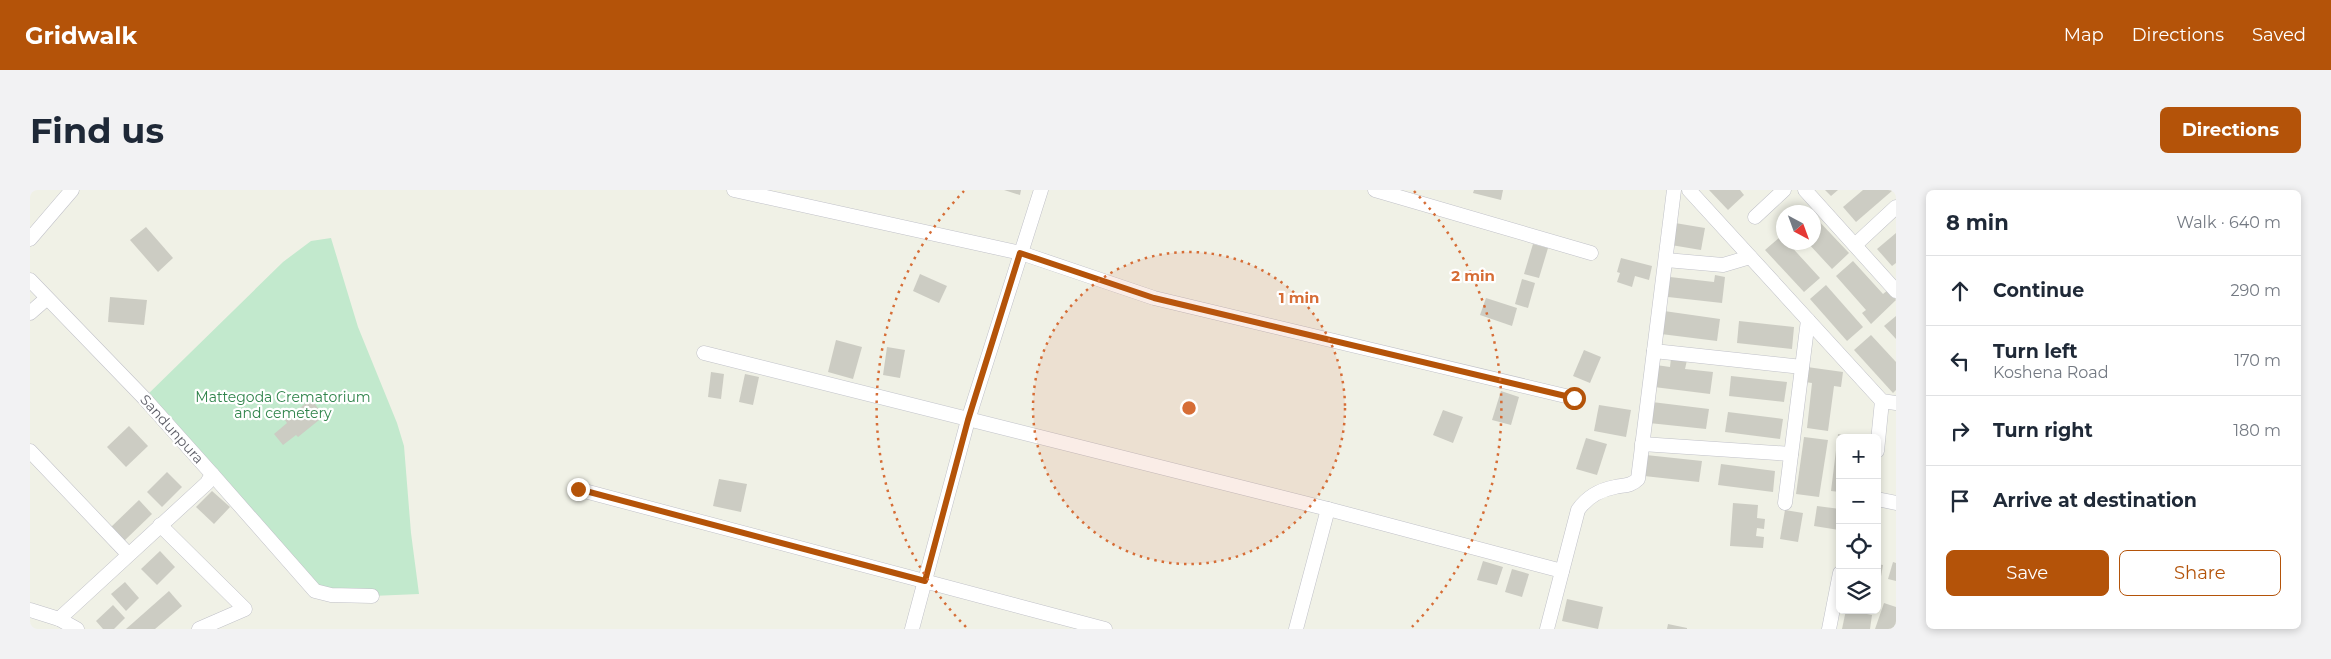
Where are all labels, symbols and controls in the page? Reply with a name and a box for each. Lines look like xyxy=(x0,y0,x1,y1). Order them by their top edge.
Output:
text: Gridwalk xyxy=(25,21,137,50)
text: Map xyxy=(2064,24,2104,46)
text: Directions xyxy=(2132,24,2224,46)
text: Saved xyxy=(2252,24,2306,46)
button: Directions xyxy=(2160,107,2301,153)
text: Find us xyxy=(30,109,164,152)
north arrow xyxy=(1776,205,1821,250)
text: 8 min xyxy=(1946,210,2009,235)
text: Walk · 640 m xyxy=(2176,213,2281,232)
text: 2 min xyxy=(1451,266,1495,285)
icon: ahead xyxy=(1946,277,1974,305)
text: Continue xyxy=(1993,279,2084,302)
text: 290 m xyxy=(2230,281,2281,300)
text: 1 min xyxy=(1279,288,1319,307)
text: Turn left xyxy=(1993,340,2078,363)
icon: left xyxy=(1946,347,1974,375)
text: 170 m xyxy=(2234,351,2281,370)
text: Koshena Road xyxy=(1993,363,2109,382)
route start xyxy=(1563,387,1586,410)
park label: Mattegoda Crematorium and cemetery xyxy=(195,388,371,422)
street label: Sandunpura xyxy=(136,391,208,467)
centre of rings xyxy=(1180,399,1198,417)
icon: right xyxy=(1946,417,1974,445)
text: Turn right xyxy=(1993,419,2093,442)
text: 180 m xyxy=(2233,421,2281,440)
map controls xyxy=(1836,434,1881,614)
button: + xyxy=(1836,434,1881,479)
route end xyxy=(567,478,590,501)
button: − xyxy=(1836,479,1881,524)
icon: arrive xyxy=(1946,487,1974,515)
text: Arrive at destination xyxy=(1993,489,2197,512)
button: locate xyxy=(1836,524,1881,569)
button: Save xyxy=(1946,550,2109,596)
button: Share xyxy=(2119,550,2281,596)
button: layers xyxy=(1836,569,1881,614)

